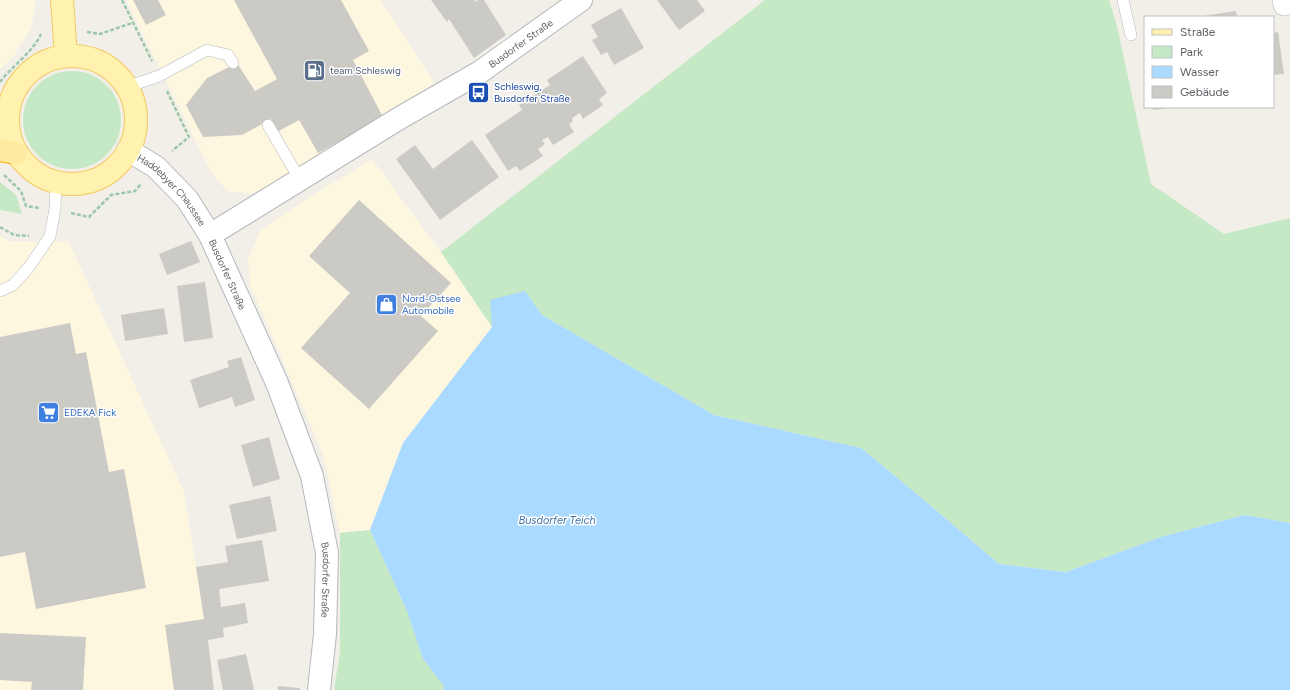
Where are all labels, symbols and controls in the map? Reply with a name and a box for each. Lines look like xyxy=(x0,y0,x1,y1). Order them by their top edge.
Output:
street label: Busdorfer Straße xyxy=(486,16,556,71)
legend xyxy=(1144,16,1274,108)
text: Straße xyxy=(1180,25,1216,39)
text: Park xyxy=(1180,45,1203,59)
fuel station icon: team Schleswig xyxy=(302,57,328,83)
place label: team Schleswig xyxy=(330,64,401,77)
text: Wasser xyxy=(1180,65,1219,79)
bus stop icon: Schleswig, Busdorfer Straße xyxy=(465,79,491,105)
place label: Schleswig, Busdorfer Straße xyxy=(494,80,570,105)
text: Gebäude xyxy=(1180,85,1230,99)
street label: Haddebyer Chaussee xyxy=(135,151,209,229)
street label: Busdorfer Straße xyxy=(206,237,249,312)
shop icon: Nord-Ostsee Automobile xyxy=(373,291,399,317)
place label: Nord-Ostsee Automobile xyxy=(402,292,461,317)
supermarket icon: EDEKA Fick xyxy=(36,399,62,425)
place label: EDEKA Fick xyxy=(64,406,116,419)
water label: Busdorfer Teich xyxy=(518,514,596,527)
street label: Busdorfer Straße xyxy=(318,541,333,618)

